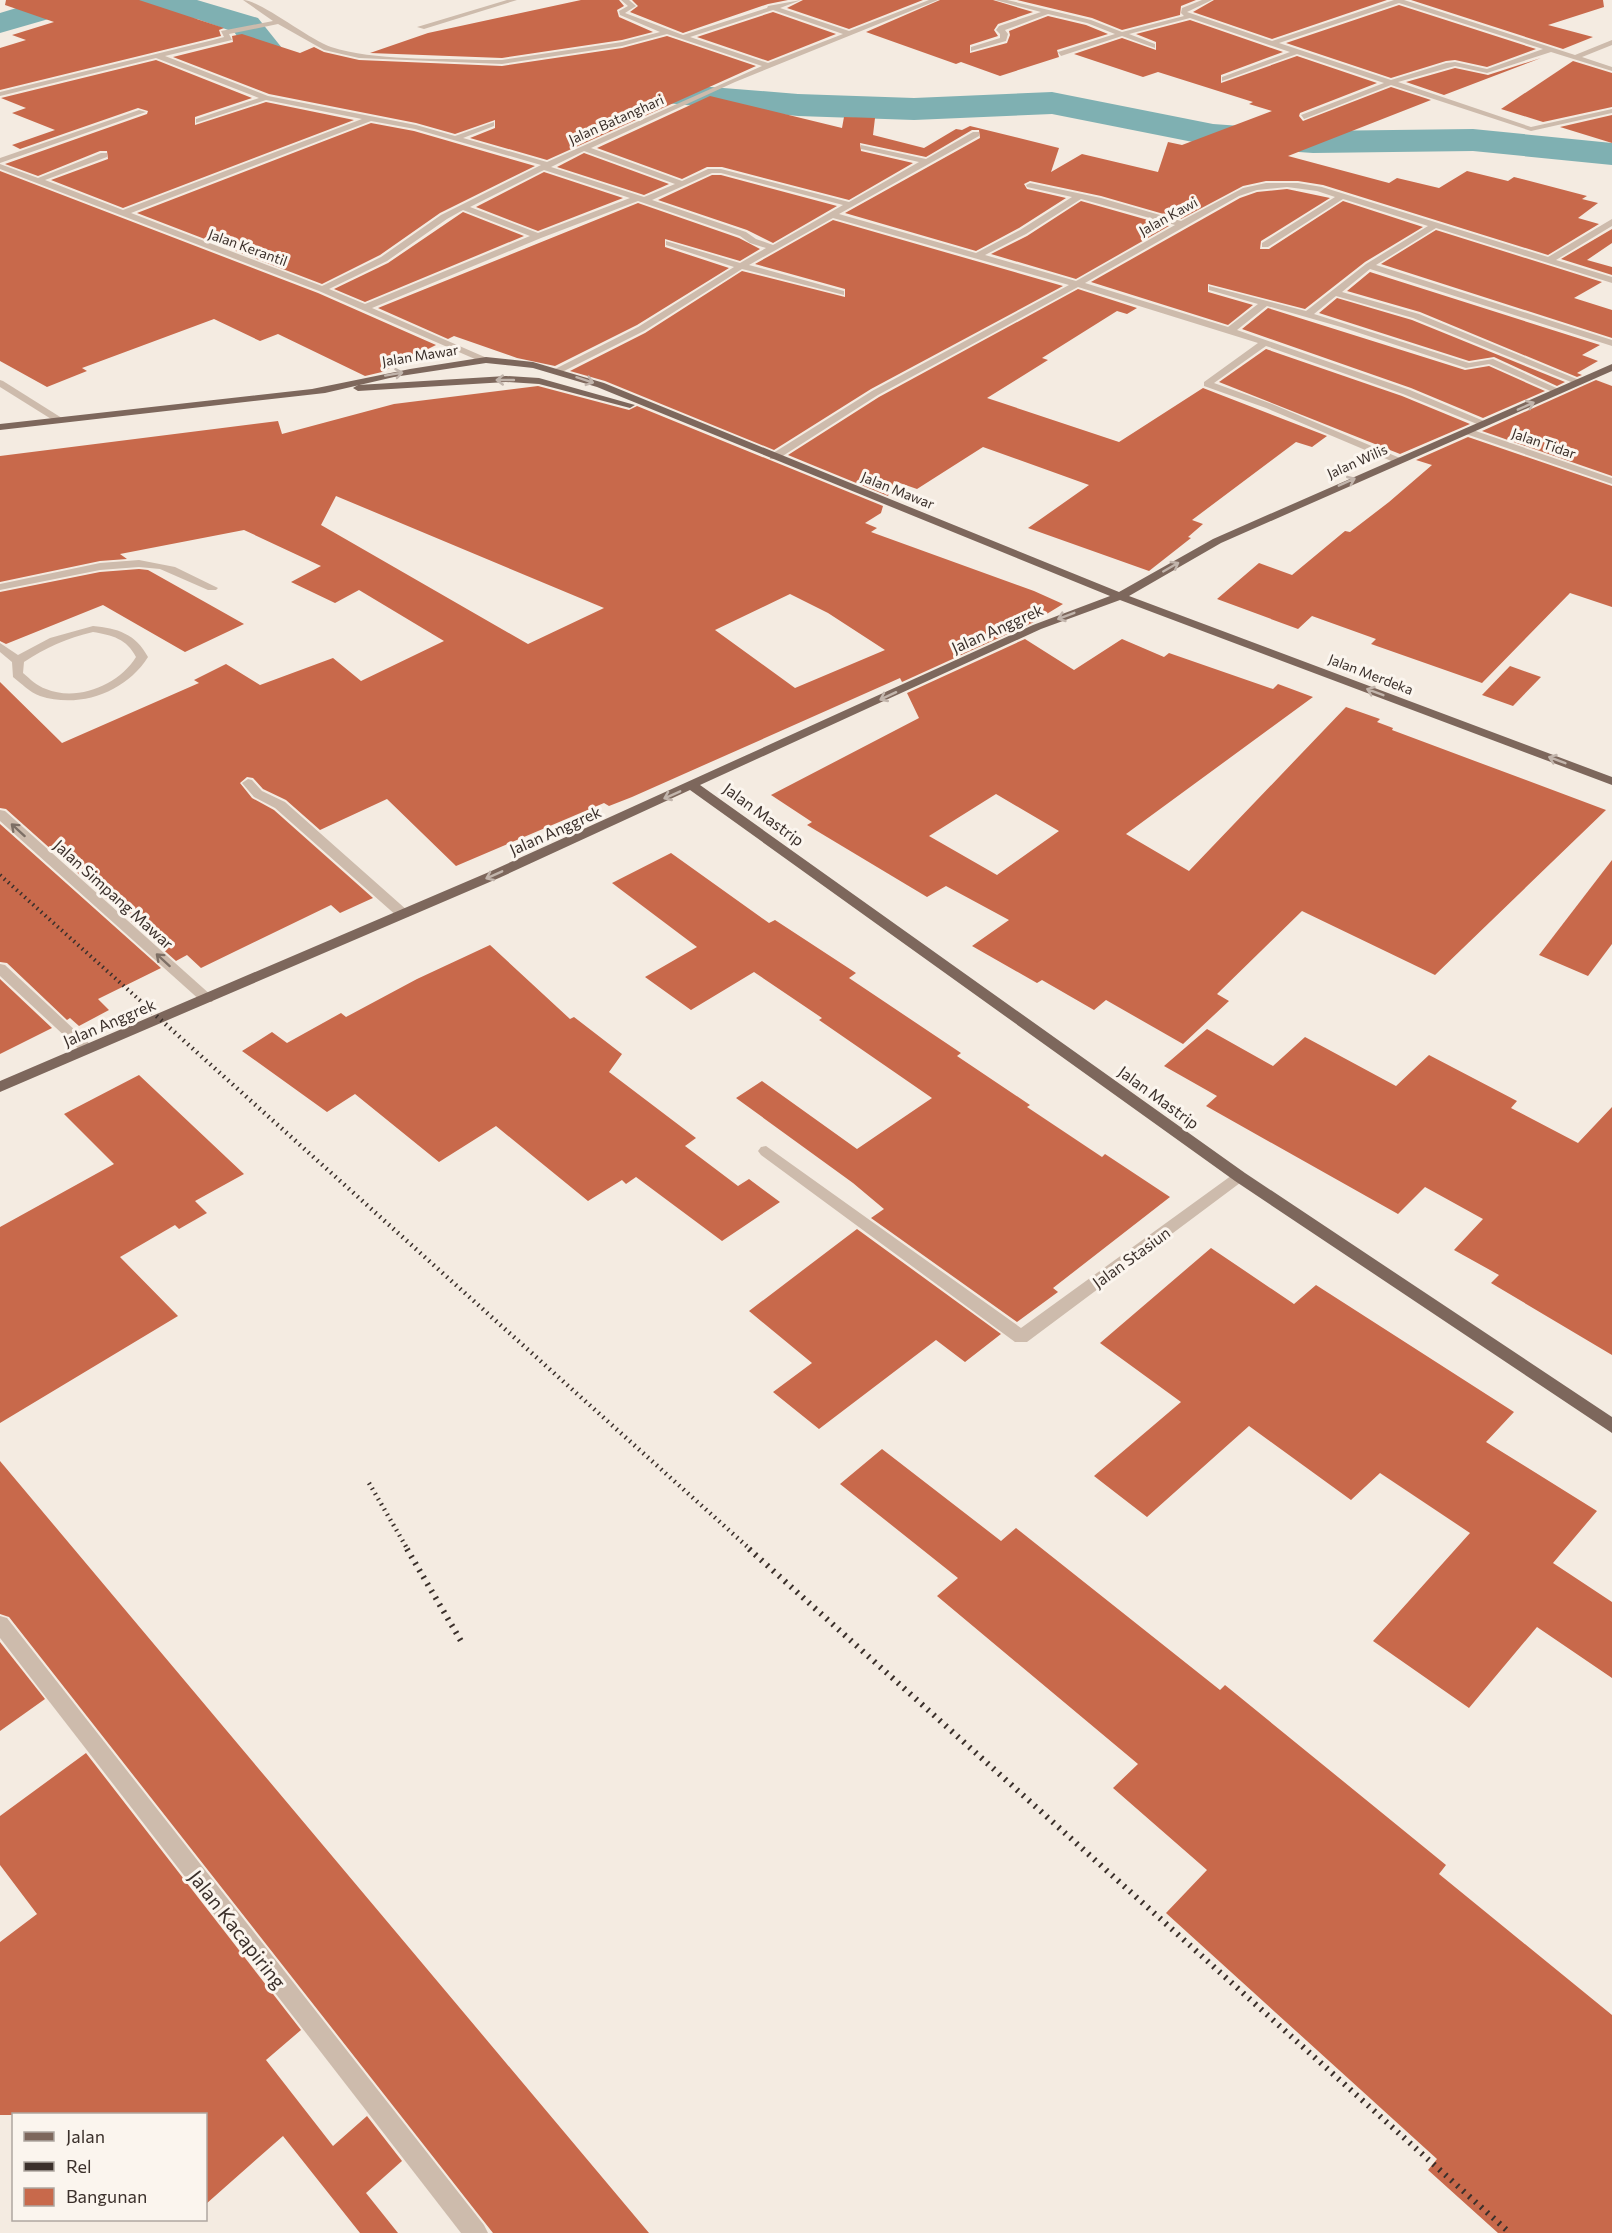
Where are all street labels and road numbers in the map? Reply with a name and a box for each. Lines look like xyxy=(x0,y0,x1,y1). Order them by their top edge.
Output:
street label: Jalan Batanghari xyxy=(566,90,666,148)
street label: Jalan Kawi xyxy=(1136,193,1200,239)
street label: Jalan Kerantil xyxy=(206,225,290,269)
street label: Jalan Mawar xyxy=(380,340,460,369)
street label: Jalan Tidar xyxy=(1510,424,1579,462)
street label: Jalan Wilis xyxy=(1324,440,1390,482)
street label: Jalan Mawar xyxy=(859,468,937,513)
street label: Jalan Anggrek xyxy=(948,599,1046,657)
street label: Jalan Merdeka xyxy=(1326,650,1416,698)
street label: Jalan Mastrip xyxy=(720,778,808,850)
street label: Jalan Anggrek xyxy=(506,801,604,859)
street label: Jalan Simpang Mawar xyxy=(50,835,178,953)
street label: Jalan Anggrek xyxy=(60,994,158,1050)
street label: Jalan Mastrip xyxy=(1115,1061,1203,1133)
street label: Jalan Stasiun xyxy=(1088,1222,1174,1292)
street label: Jalan Kacapiring xyxy=(184,1865,292,1993)

